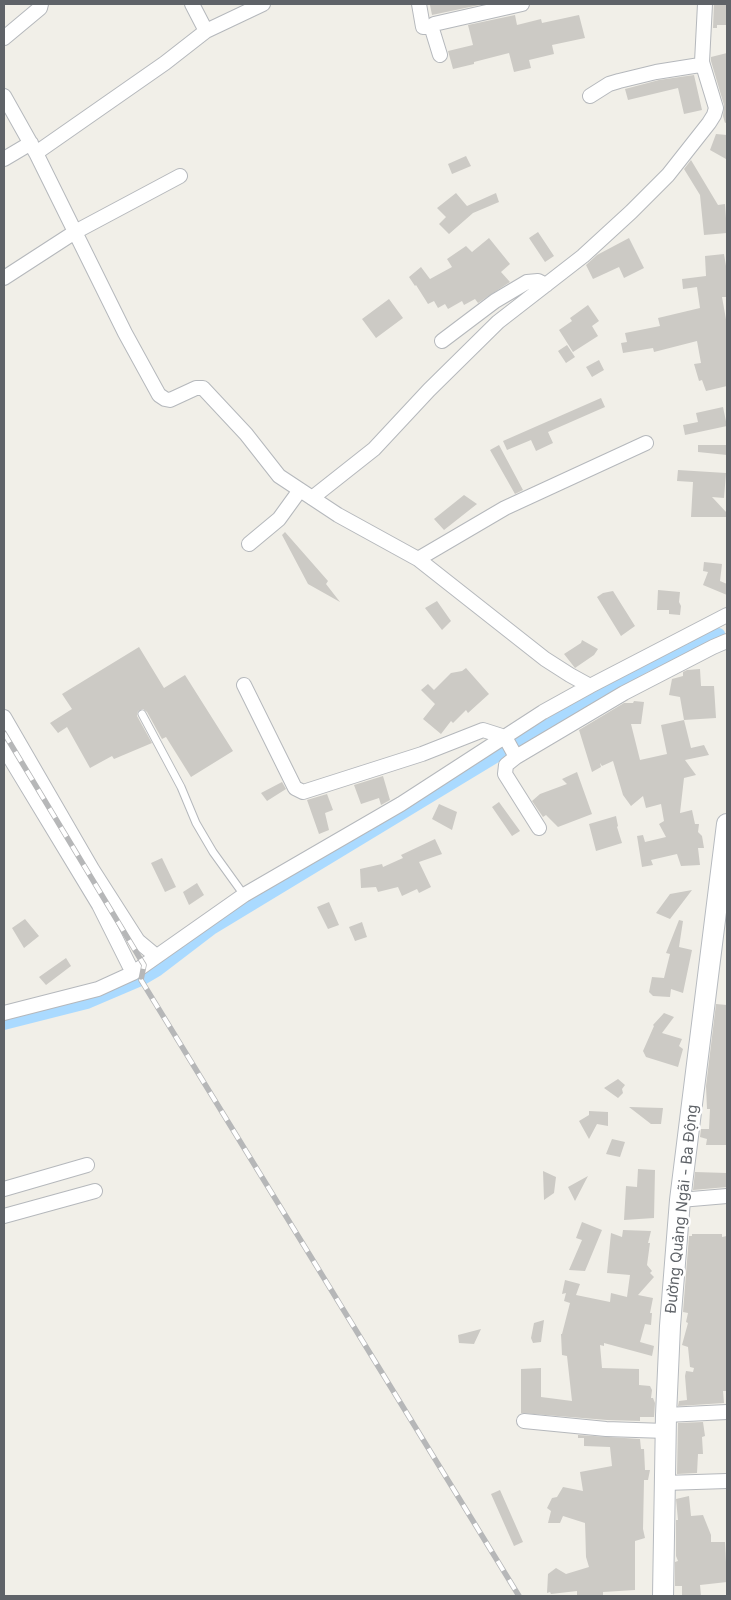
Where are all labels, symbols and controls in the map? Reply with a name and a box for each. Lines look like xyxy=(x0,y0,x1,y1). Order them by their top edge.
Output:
street label: Đường Quảng Ngãi - Ba Động xyxy=(662,1104,702,1314)

